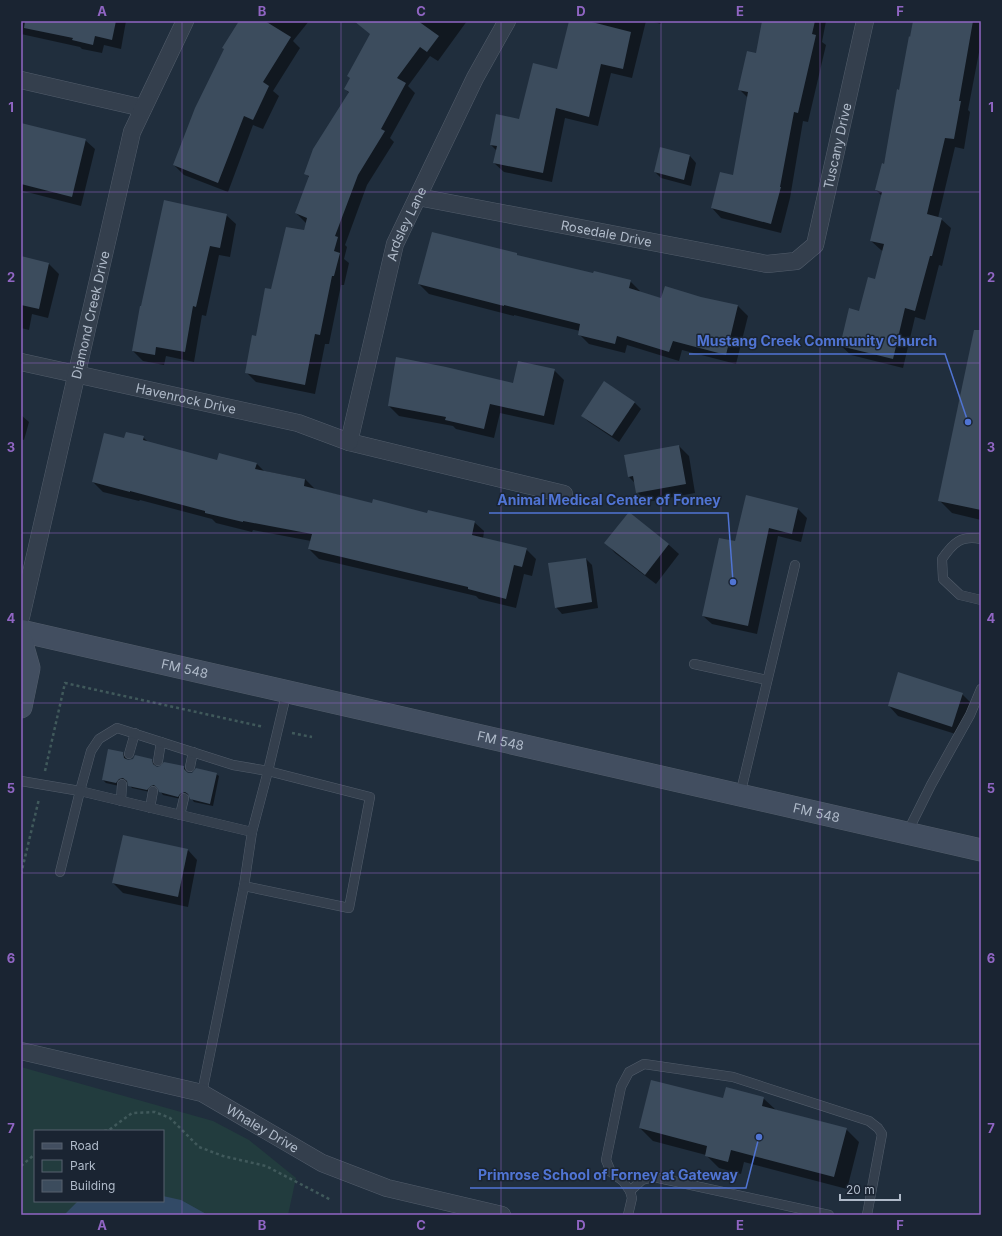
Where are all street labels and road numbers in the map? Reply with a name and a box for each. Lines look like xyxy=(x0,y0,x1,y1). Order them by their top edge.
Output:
street label: Tuscany Drive xyxy=(820,101,854,190)
street label: Ardsley Lane xyxy=(383,184,429,263)
street label: Rosedale Drive xyxy=(560,217,653,250)
street label: Diamond Creek Drive xyxy=(68,249,113,380)
street label: Havenrock Drive xyxy=(134,380,238,417)
street label: FM 548 xyxy=(160,655,210,681)
street label: FM 548 xyxy=(476,727,526,754)
street label: FM 548 xyxy=(792,799,841,826)
street label: Whaley Drive xyxy=(223,1101,302,1156)

